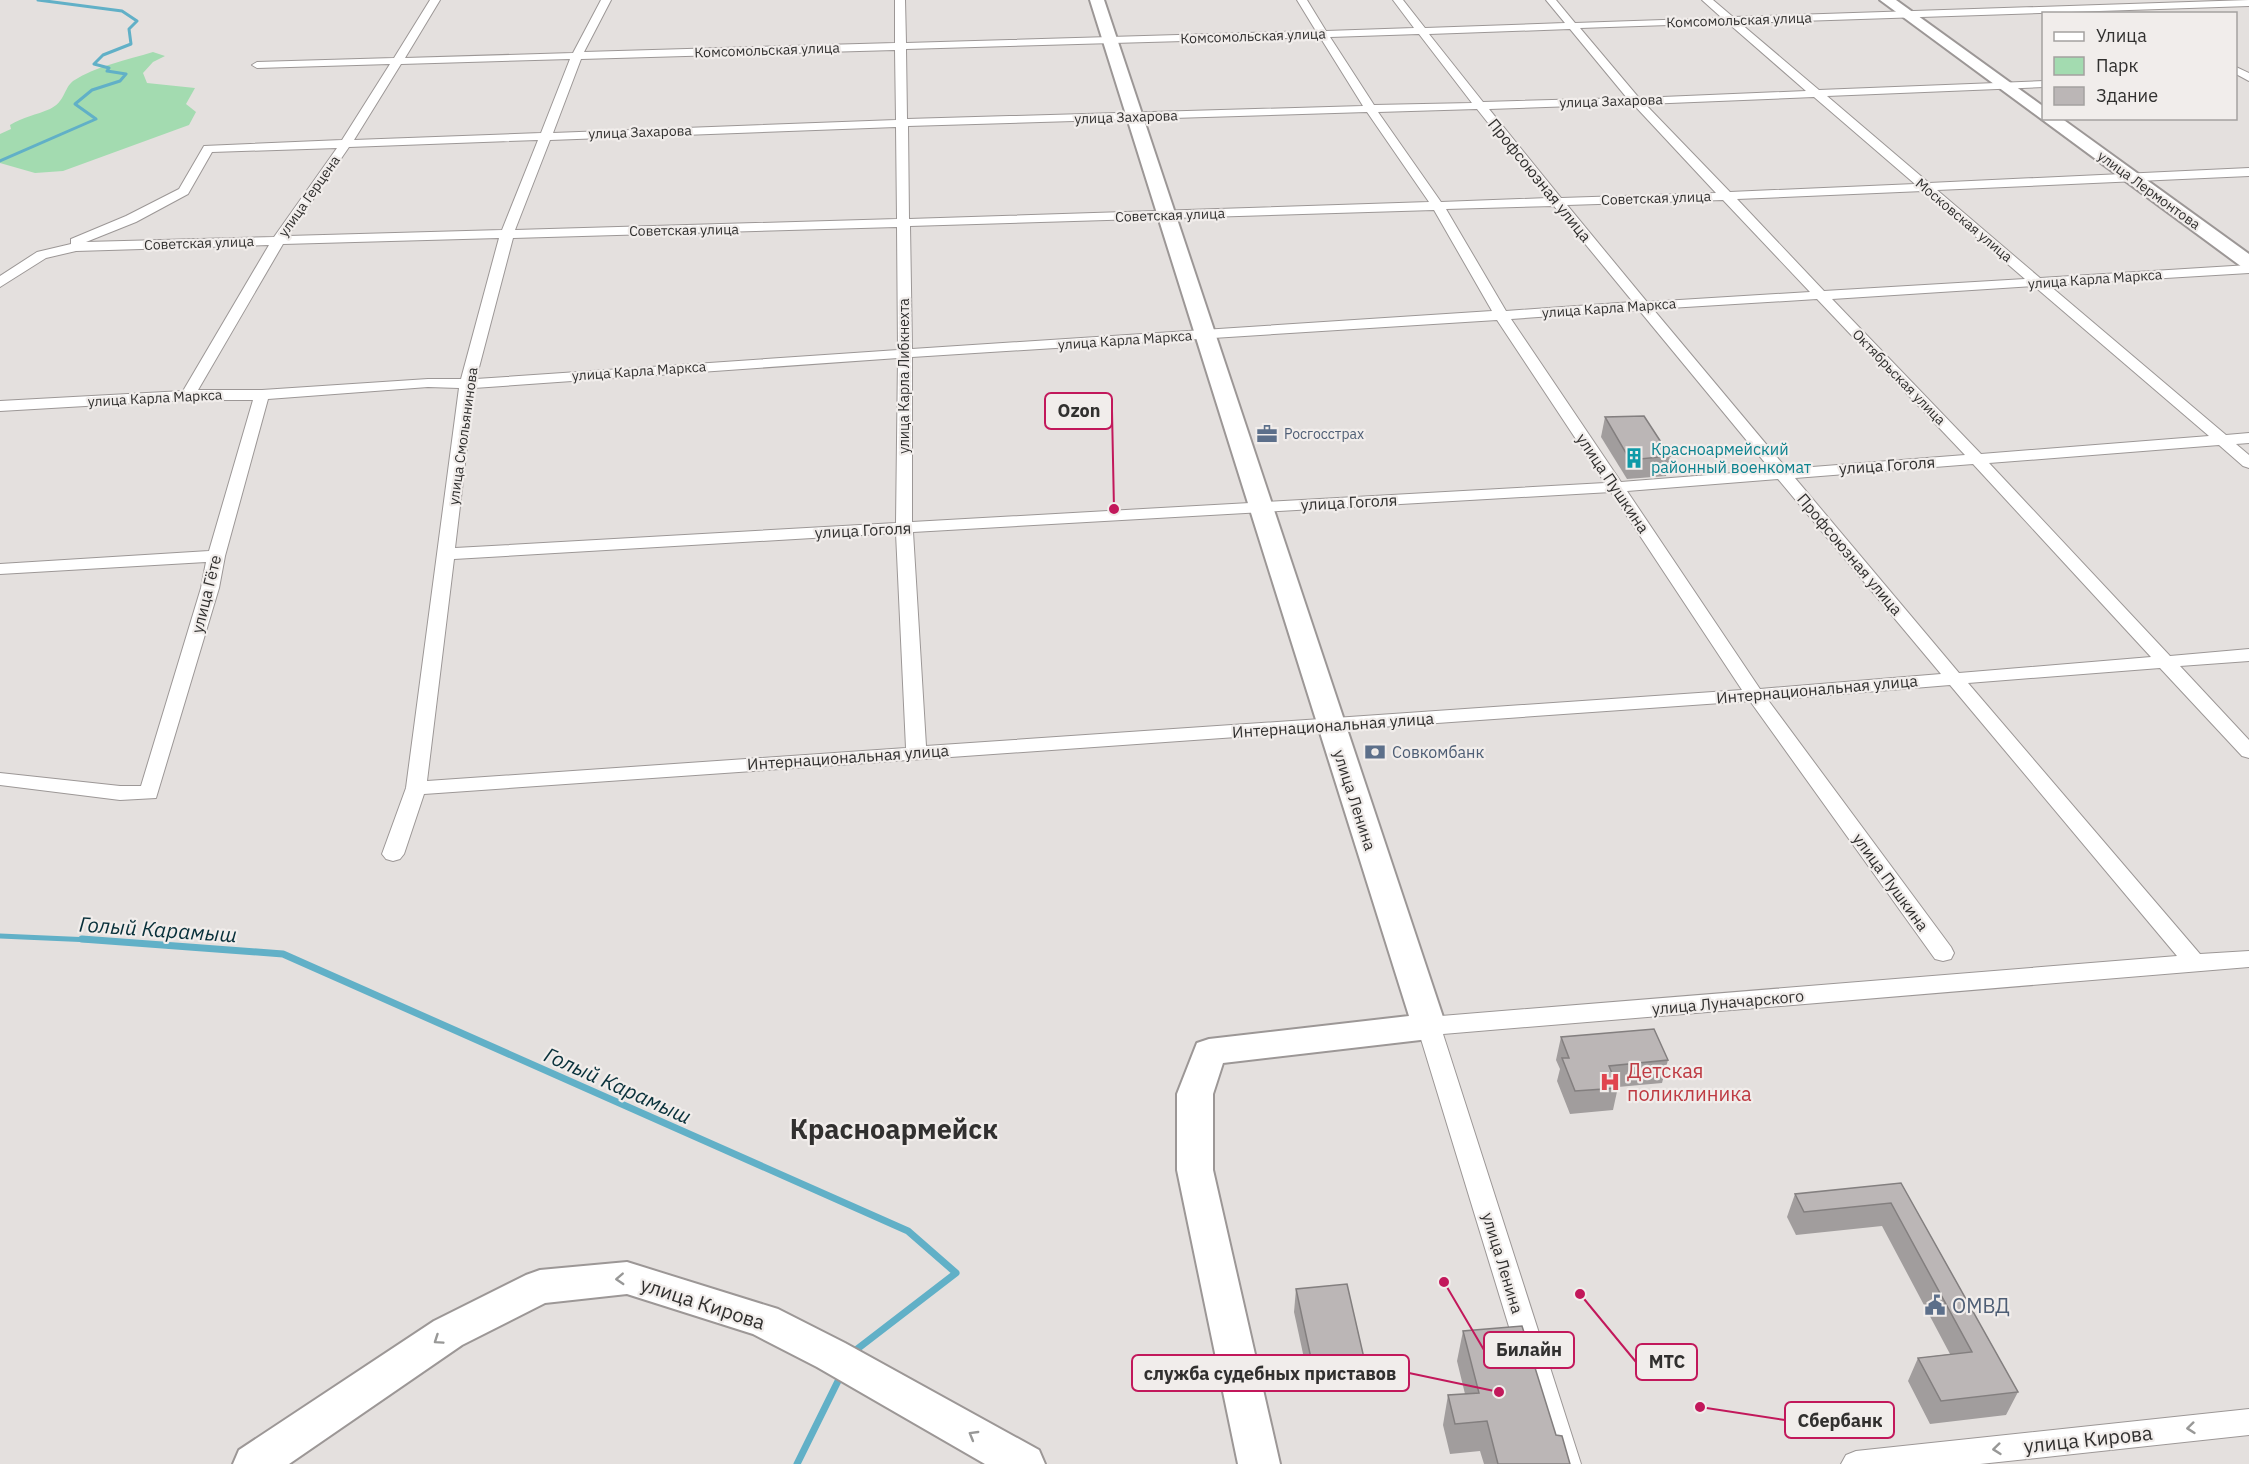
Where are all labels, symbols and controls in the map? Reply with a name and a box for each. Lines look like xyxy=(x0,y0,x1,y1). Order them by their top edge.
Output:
street label: Комсомольская улица xyxy=(1666,8,1813,32)
legend xyxy=(2042,12,2237,120)
street label: Комсомольская улица xyxy=(1180,24,1327,48)
text: Улица xyxy=(2096,24,2147,47)
street label: Комсомольская улица xyxy=(694,38,841,62)
text: Парк xyxy=(2096,54,2139,77)
text: Здание xyxy=(2096,84,2158,107)
street label: улица Захарова xyxy=(1559,90,1664,112)
street label: улица Захарова xyxy=(1074,106,1179,128)
street label: Профсоюзная улица xyxy=(1484,114,1596,246)
street label: улица Захарова xyxy=(588,121,693,143)
street label: улица Лермонтова xyxy=(2094,147,2204,234)
street label: улица Герцена xyxy=(274,151,344,240)
street label: Московская улица xyxy=(1912,174,2017,266)
street label: Советская улица xyxy=(1601,187,1712,209)
street label: Советская улица xyxy=(1115,204,1226,226)
street label: Советская улица xyxy=(629,220,740,240)
street label: Советская улица xyxy=(144,232,255,254)
street label: улица Карла Маркса xyxy=(2027,265,2163,293)
street label: улица Карла Маркса xyxy=(1541,294,1677,322)
street label: улица Карла Либкнехта xyxy=(895,298,913,454)
street label: Октябрьская улица xyxy=(1849,325,1950,429)
street label: улица Карла Маркса xyxy=(1057,326,1193,354)
street label: улица Карла Маркса xyxy=(571,357,707,385)
street label: улица Смольянинова xyxy=(444,366,482,506)
street label: улица Карла Маркса xyxy=(87,385,223,411)
callout: Ozon xyxy=(1045,393,1112,429)
text: Ozon xyxy=(1058,399,1100,422)
office icon: Росгосстрах xyxy=(1255,422,1279,446)
place label: Росгосстрах xyxy=(1284,425,1364,443)
street label: улица Пушкина xyxy=(1572,429,1654,537)
place label: Красноармейский районный военкомат xyxy=(1651,439,1812,477)
building icon: Красноармейский районный военкомат xyxy=(1622,446,1646,470)
street label: улица Гоголя xyxy=(1838,452,1936,478)
street label: улица Гоголя xyxy=(1300,489,1398,515)
street label: Профсоюзная улица xyxy=(1793,489,1907,619)
street label: улица Гоголя xyxy=(814,517,912,543)
street label: улица Гёте xyxy=(187,553,225,635)
street label: Интернациональная улица xyxy=(1715,670,1919,708)
street label: Интернациональная улица xyxy=(1231,708,1435,742)
street label: Интернациональная улица xyxy=(746,740,950,774)
bank icon: Совкомбанк xyxy=(1363,740,1387,764)
place label: Совкомбанк xyxy=(1392,742,1484,762)
street label: улица Ленина xyxy=(1329,747,1381,853)
street label: улица Пушкина xyxy=(1849,829,1933,935)
water label: Голый Карамыш xyxy=(78,910,238,948)
street label: улица Луначарского xyxy=(1651,985,1805,1019)
water label: Голый Карамыш xyxy=(540,1040,696,1130)
place label: Детская поликлиника xyxy=(1627,1057,1752,1107)
hospital icon: Детская поликлиника xyxy=(1598,1070,1622,1094)
district label: Красноармейск xyxy=(790,1111,998,1146)
street label: улица Ленина xyxy=(1478,1210,1528,1316)
street label: улица Кирова xyxy=(637,1270,769,1336)
one-way arrow xyxy=(615,1272,624,1285)
place label: ОМВД xyxy=(1952,1292,2010,1319)
public building icon: ОМВД xyxy=(1923,1293,1947,1317)
callout: Билайн xyxy=(1484,1332,1574,1368)
one-way arrow xyxy=(434,1333,445,1344)
text: Билайн xyxy=(1496,1338,1562,1361)
callout: МТС xyxy=(1636,1344,1697,1380)
text: МТС xyxy=(1649,1350,1686,1373)
callout: служба судебных приставов xyxy=(1132,1355,1409,1391)
text: служба судебных приставов xyxy=(1144,1362,1396,1385)
callout: Сбербанк xyxy=(1785,1402,1894,1438)
text: Сбербанк xyxy=(1797,1409,1883,1432)
street label: улица Кирова xyxy=(2022,1419,2154,1459)
one-way arrow xyxy=(2186,1421,2195,1434)
one-way arrow xyxy=(969,1431,979,1442)
one-way arrow xyxy=(1992,1442,2002,1455)

